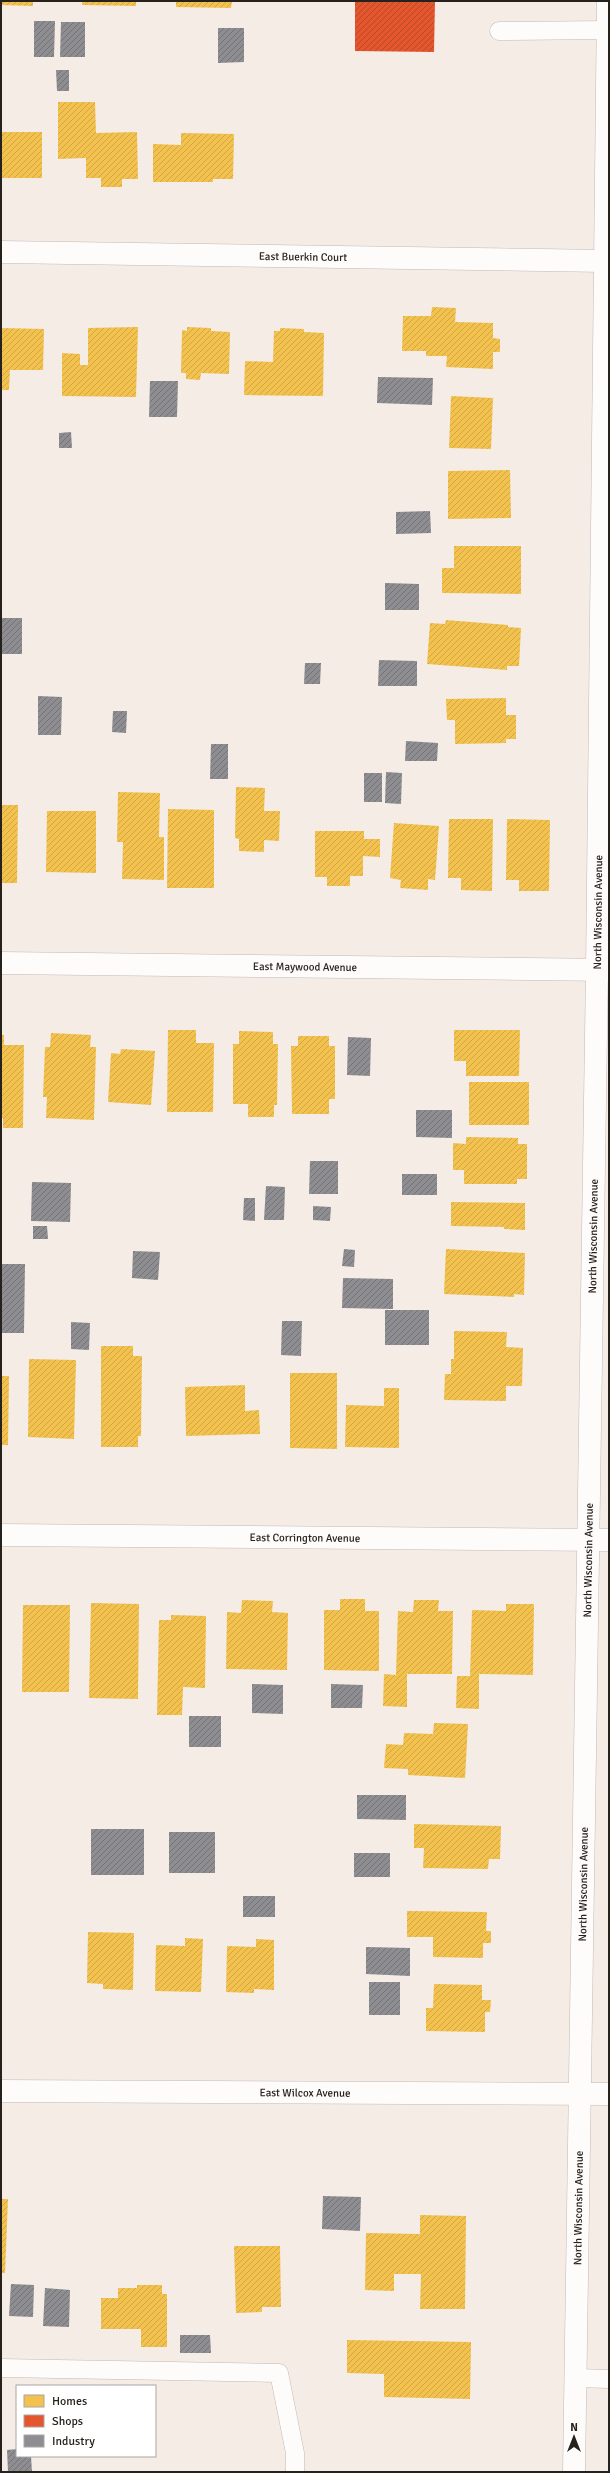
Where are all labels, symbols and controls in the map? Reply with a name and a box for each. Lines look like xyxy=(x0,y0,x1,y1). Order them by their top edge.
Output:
street label: East Buerkin Court xyxy=(259,249,347,264)
street label: North Wisconsin Avenue xyxy=(591,855,605,970)
street label: East Maywood Avenue xyxy=(253,959,357,974)
street label: North Wisconsin Avenue xyxy=(586,1179,600,1294)
street label: North Wisconsin Avenue xyxy=(581,1503,595,1617)
street label: East Corrington Avenue xyxy=(250,1531,360,1544)
street label: North Wisconsin Avenue xyxy=(576,1827,590,1941)
street label: East Wilcox Avenue xyxy=(259,2086,350,2099)
street label: North Wisconsin Avenue xyxy=(571,2151,585,2265)
legend xyxy=(16,2385,156,2457)
text: Homes xyxy=(52,2394,87,2409)
text: Shops xyxy=(52,2414,83,2429)
north arrow xyxy=(554,2417,594,2457)
text: N xyxy=(570,2421,578,2434)
text: Industry xyxy=(52,2434,95,2449)

